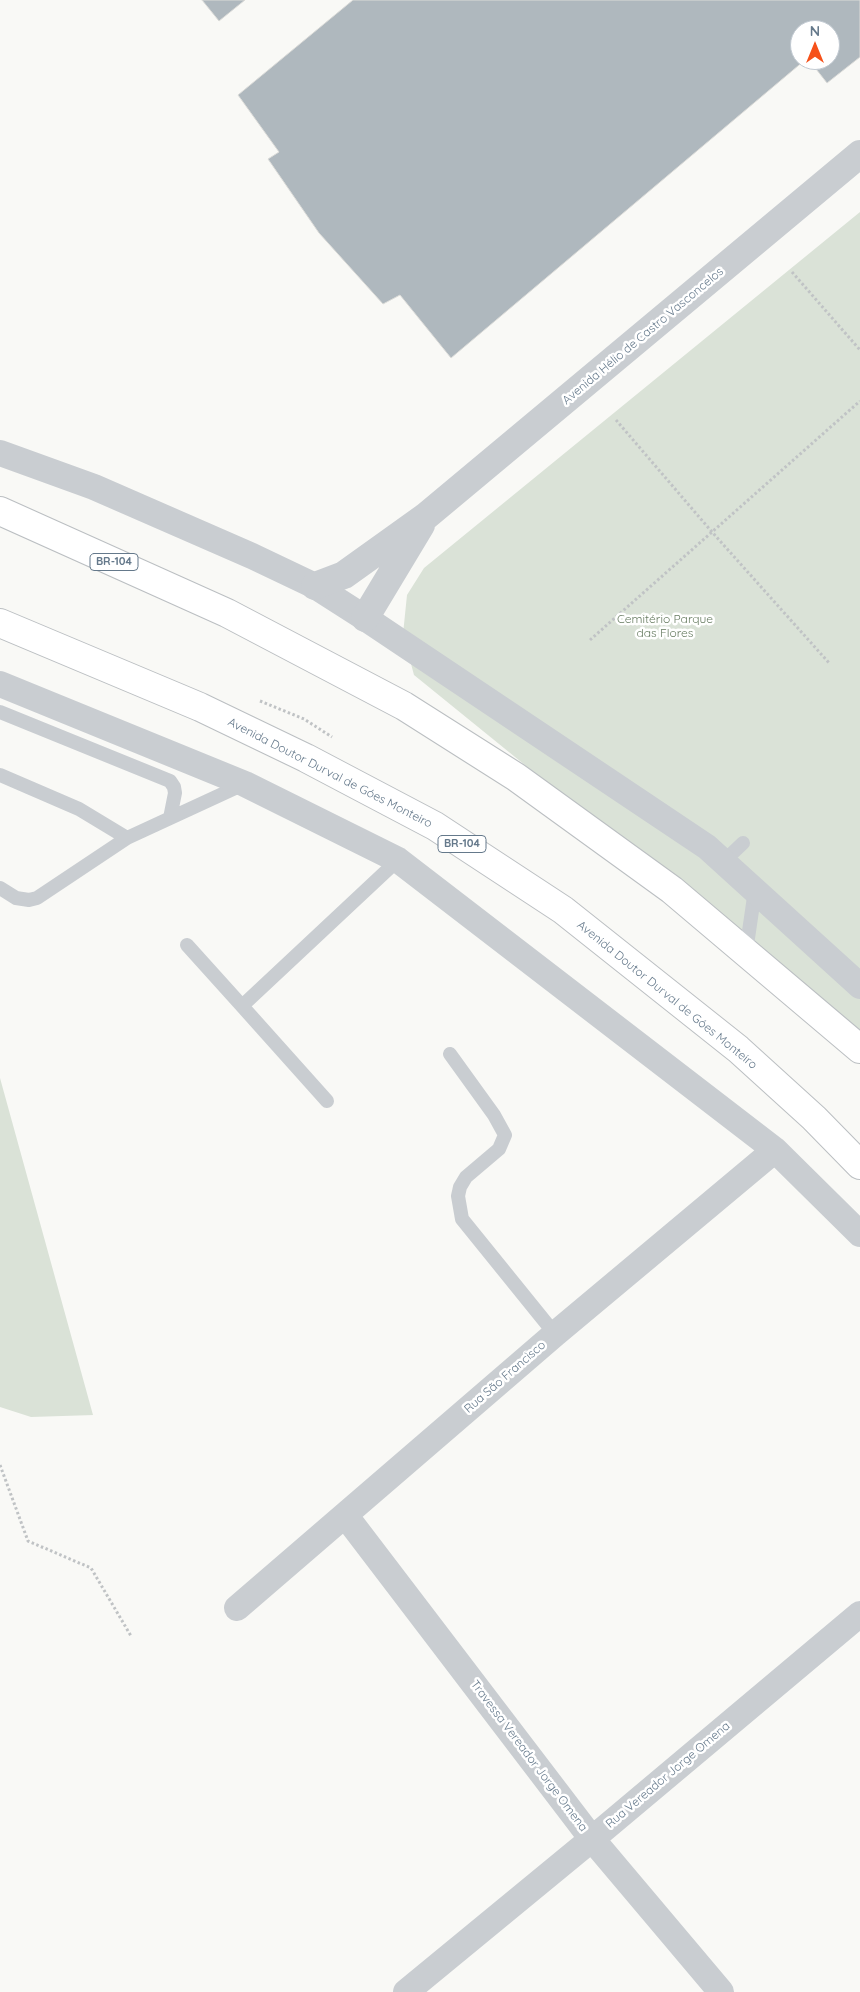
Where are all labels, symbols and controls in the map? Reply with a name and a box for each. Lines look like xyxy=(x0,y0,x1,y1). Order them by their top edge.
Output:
north arrow xyxy=(790,20,840,70)
text: N xyxy=(810,22,820,40)
street label: Avenida Hélio de Castro Vasconcelos xyxy=(560,264,726,408)
road number: BR-104 xyxy=(90,554,138,570)
park label: Cemitério Parque das Flores xyxy=(617,612,713,640)
street label: Avenida Doutor Durval de Góes Monteiro xyxy=(225,715,435,831)
road number: BR-104 xyxy=(438,836,486,852)
street label: Avenida Doutor Durval de Góes Monteiro xyxy=(574,918,760,1072)
street label: Rua São Francisco xyxy=(461,1338,549,1416)
street label: Travessa Vereador Jorge Omena xyxy=(467,1678,591,1834)
street label: Rua Vereador Jorge Omena xyxy=(603,1719,733,1831)

